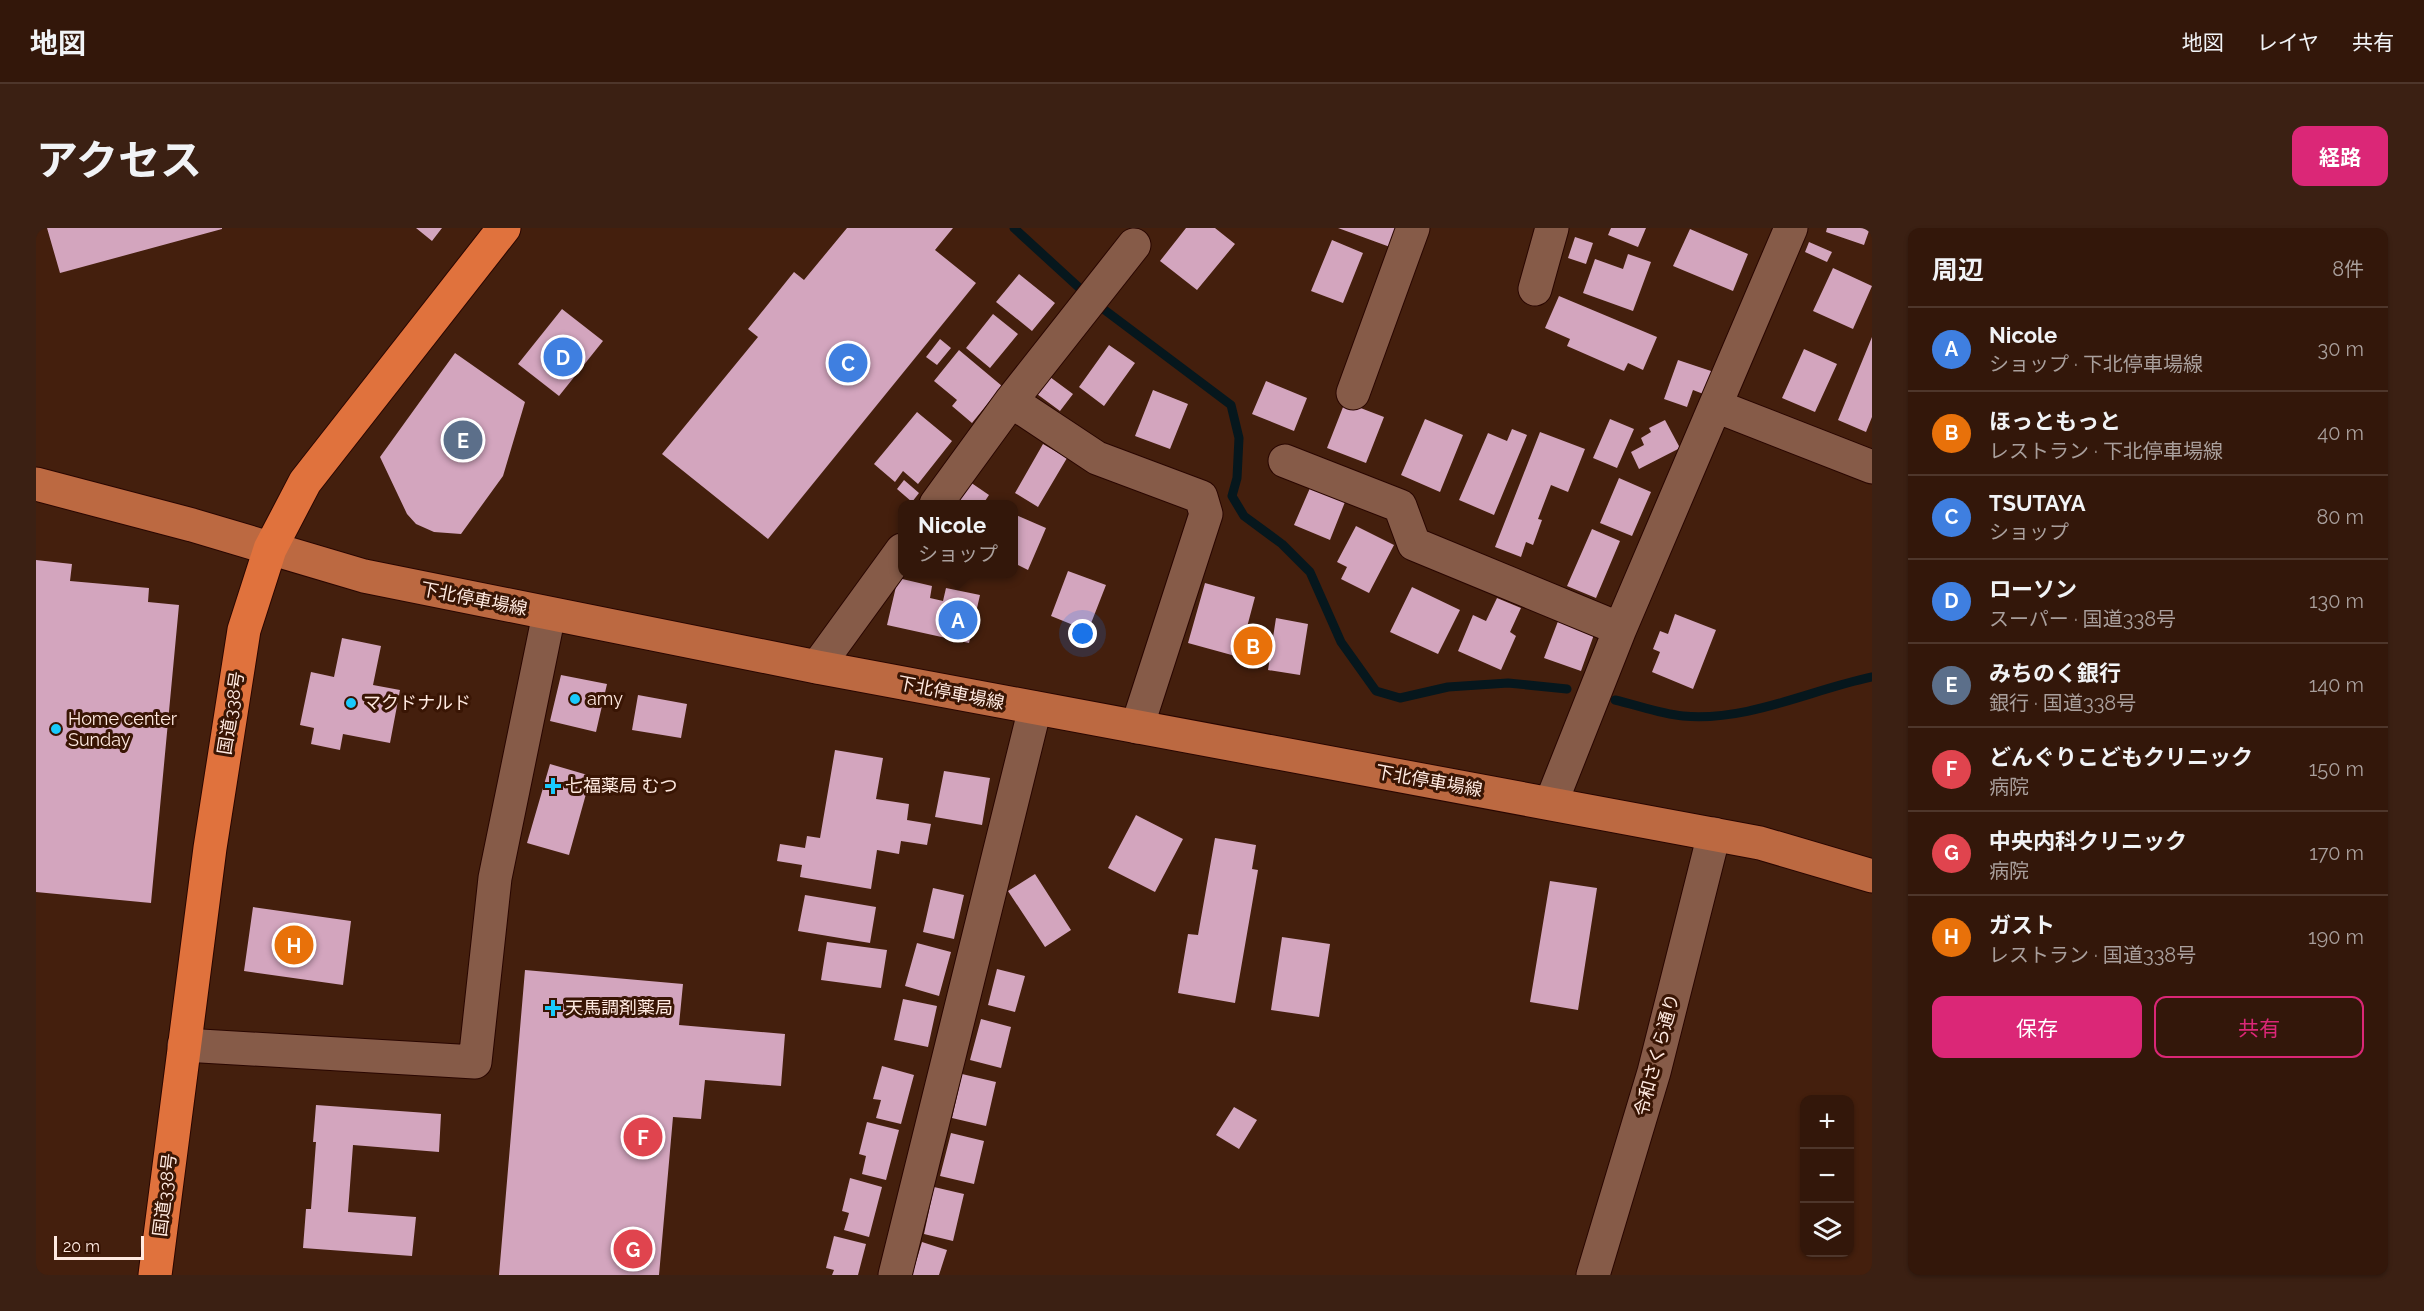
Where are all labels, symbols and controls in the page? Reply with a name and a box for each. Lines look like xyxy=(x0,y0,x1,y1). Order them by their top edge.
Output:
text: 地図 xyxy=(30,27,86,60)
text: 地図 xyxy=(2182,30,2224,55)
text: レイヤ xyxy=(2257,30,2319,55)
text: 共有 xyxy=(2352,30,2394,55)
button: 経路 xyxy=(2292,126,2388,186)
text: アクセス xyxy=(36,136,202,185)
text: 周辺 xyxy=(1932,255,1984,285)
text: 8件 xyxy=(2332,257,2364,281)
text: Nicole xyxy=(1989,322,2057,348)
pin: D xyxy=(544,334,582,380)
text: A xyxy=(1945,337,1958,361)
text: 30 m xyxy=(2318,337,2364,361)
pin: C xyxy=(828,340,868,386)
text: ショップ · 下北停車場線 xyxy=(1989,352,2203,376)
text: ほっともっと xyxy=(1989,408,2121,434)
pin: E xyxy=(444,418,482,462)
text: B xyxy=(1945,421,1958,445)
text: 40 m xyxy=(2317,421,2364,445)
text: レストラン · 下北停車場線 xyxy=(1989,439,2223,463)
text: TSUTAYA xyxy=(1989,490,2086,516)
popup xyxy=(898,500,1018,578)
text: C xyxy=(1945,505,1958,529)
text: 80 m xyxy=(2316,505,2364,529)
text: Nicole xyxy=(918,512,986,538)
text: ショップ xyxy=(1989,520,2069,544)
text: ショップ xyxy=(918,542,998,566)
text: ローソン xyxy=(1989,576,2077,602)
street label: 下北停車場線 xyxy=(419,578,529,619)
text: D xyxy=(1944,589,1959,613)
text: 130 m xyxy=(2309,589,2364,613)
pin: A xyxy=(938,598,978,642)
text: スーパー · 国道338号 xyxy=(1989,607,2176,631)
your location xyxy=(1068,619,1097,648)
pin: B xyxy=(1234,624,1272,668)
text: みちのく銀行 xyxy=(1989,660,2121,686)
street label: 国道338号 xyxy=(214,670,247,756)
street label: 下北停車場線 xyxy=(896,672,1006,713)
text: E xyxy=(1945,673,1958,697)
text: 140 m xyxy=(2309,673,2364,697)
place label: amy xyxy=(587,688,623,709)
text: 銀行 · 国道338号 xyxy=(1989,691,2136,715)
place label: マクドナルド xyxy=(363,692,471,713)
marker: amy xyxy=(568,692,582,706)
marker: マクドナルド xyxy=(344,696,358,710)
place label: Home center Sunday xyxy=(68,708,178,750)
marker: Home center Sunday xyxy=(49,722,63,736)
text: どんぐりこどもクリニック xyxy=(1989,744,2253,770)
text: F xyxy=(1946,757,1957,781)
text: 150 m xyxy=(2309,757,2364,781)
street label: 下北停車場線 xyxy=(1374,761,1484,800)
place label: 七福薬局 むつ xyxy=(565,775,678,796)
text: 病院 xyxy=(1989,775,2029,799)
marker: 七福薬局 むつ xyxy=(546,779,560,793)
text: 中央内科クリニック xyxy=(1989,828,2187,854)
text: G xyxy=(1944,841,1959,865)
text: 170 m xyxy=(2309,841,2364,865)
text: 病院 xyxy=(1989,859,2029,883)
text: ガスト xyxy=(1989,912,2055,938)
pin: H xyxy=(274,922,314,968)
text: H xyxy=(1944,925,1959,949)
text: 190 m xyxy=(2308,925,2364,949)
text: レストラン · 国道338号 xyxy=(1989,943,2196,967)
street label: 令和さくら通り xyxy=(1630,991,1683,1118)
button: 保存 xyxy=(1932,996,2142,1058)
button: 共有 xyxy=(2154,996,2364,1058)
place label: 天馬調剤薬局 xyxy=(565,997,673,1018)
marker: 天馬調剤薬局 xyxy=(546,1001,560,1015)
map controls xyxy=(1800,1095,1854,1257)
button: + xyxy=(1800,1095,1854,1149)
pin: F xyxy=(624,1114,662,1160)
button: − xyxy=(1800,1149,1854,1203)
street label: 国道338号 xyxy=(149,1152,180,1238)
button: layers xyxy=(1800,1203,1854,1257)
pin: G xyxy=(614,1226,652,1272)
scale bar xyxy=(54,1233,144,1260)
text: 20 m xyxy=(63,1237,100,1256)

